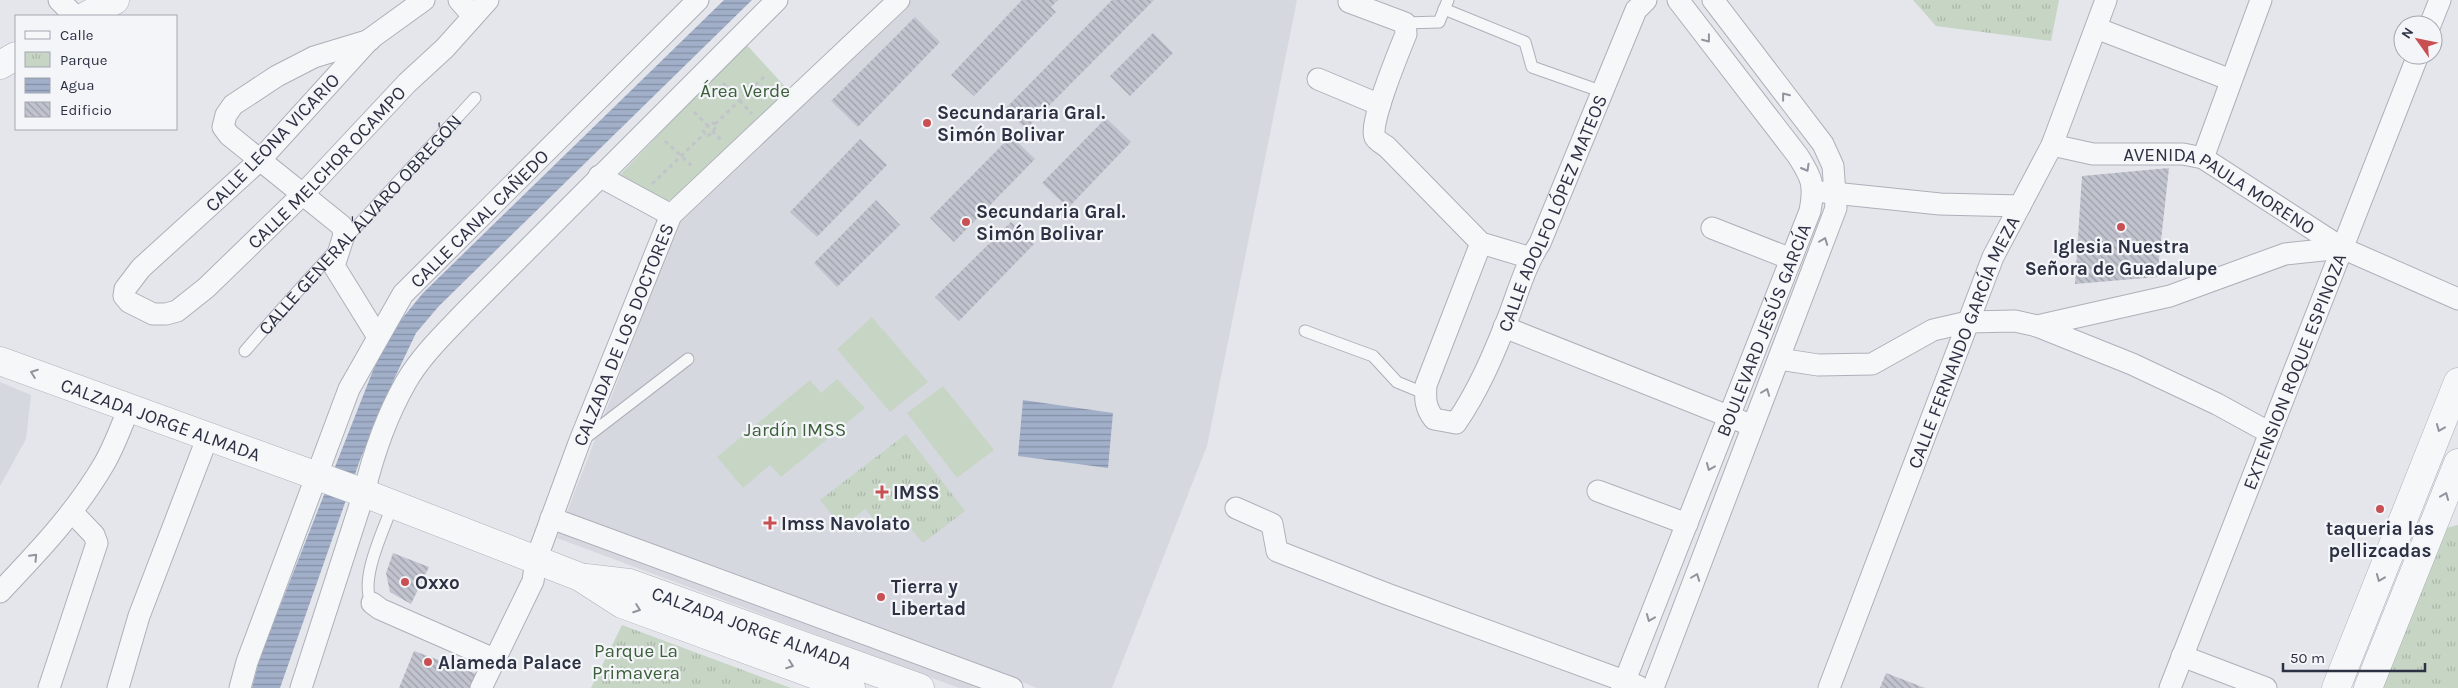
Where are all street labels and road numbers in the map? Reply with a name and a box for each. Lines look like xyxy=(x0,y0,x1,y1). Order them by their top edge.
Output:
street label: CALLE LEONA VICARIO xyxy=(201,69,344,216)
street label: CALLE MELCHOR OCAMPO xyxy=(243,82,411,254)
street label: CALLE ADOLFO LÓPEZ MATEOS xyxy=(1494,91,1612,335)
street label: CALLE GENERAL ÁLVARO OBREGÓN xyxy=(254,110,467,339)
street label: AVENIDA PAULA MORENO xyxy=(2123,144,2319,239)
street label: CALLE CANAL CAÑEDO xyxy=(406,145,554,293)
street label: CALLE FERNANDO GARCÍA MEZA xyxy=(1904,212,2025,472)
street label: CALZADA DE LOS DOCTORES xyxy=(569,220,679,449)
street label: BOULEVARD JESÚS GARCÍA xyxy=(1712,221,1816,440)
street label: EXTENSION ROQUE ESPINOZA xyxy=(2239,250,2351,493)
street label: CALZADA JORGE ALMADA xyxy=(58,374,263,467)
street label: CALZADA JORGE ALMADA xyxy=(649,582,855,674)

